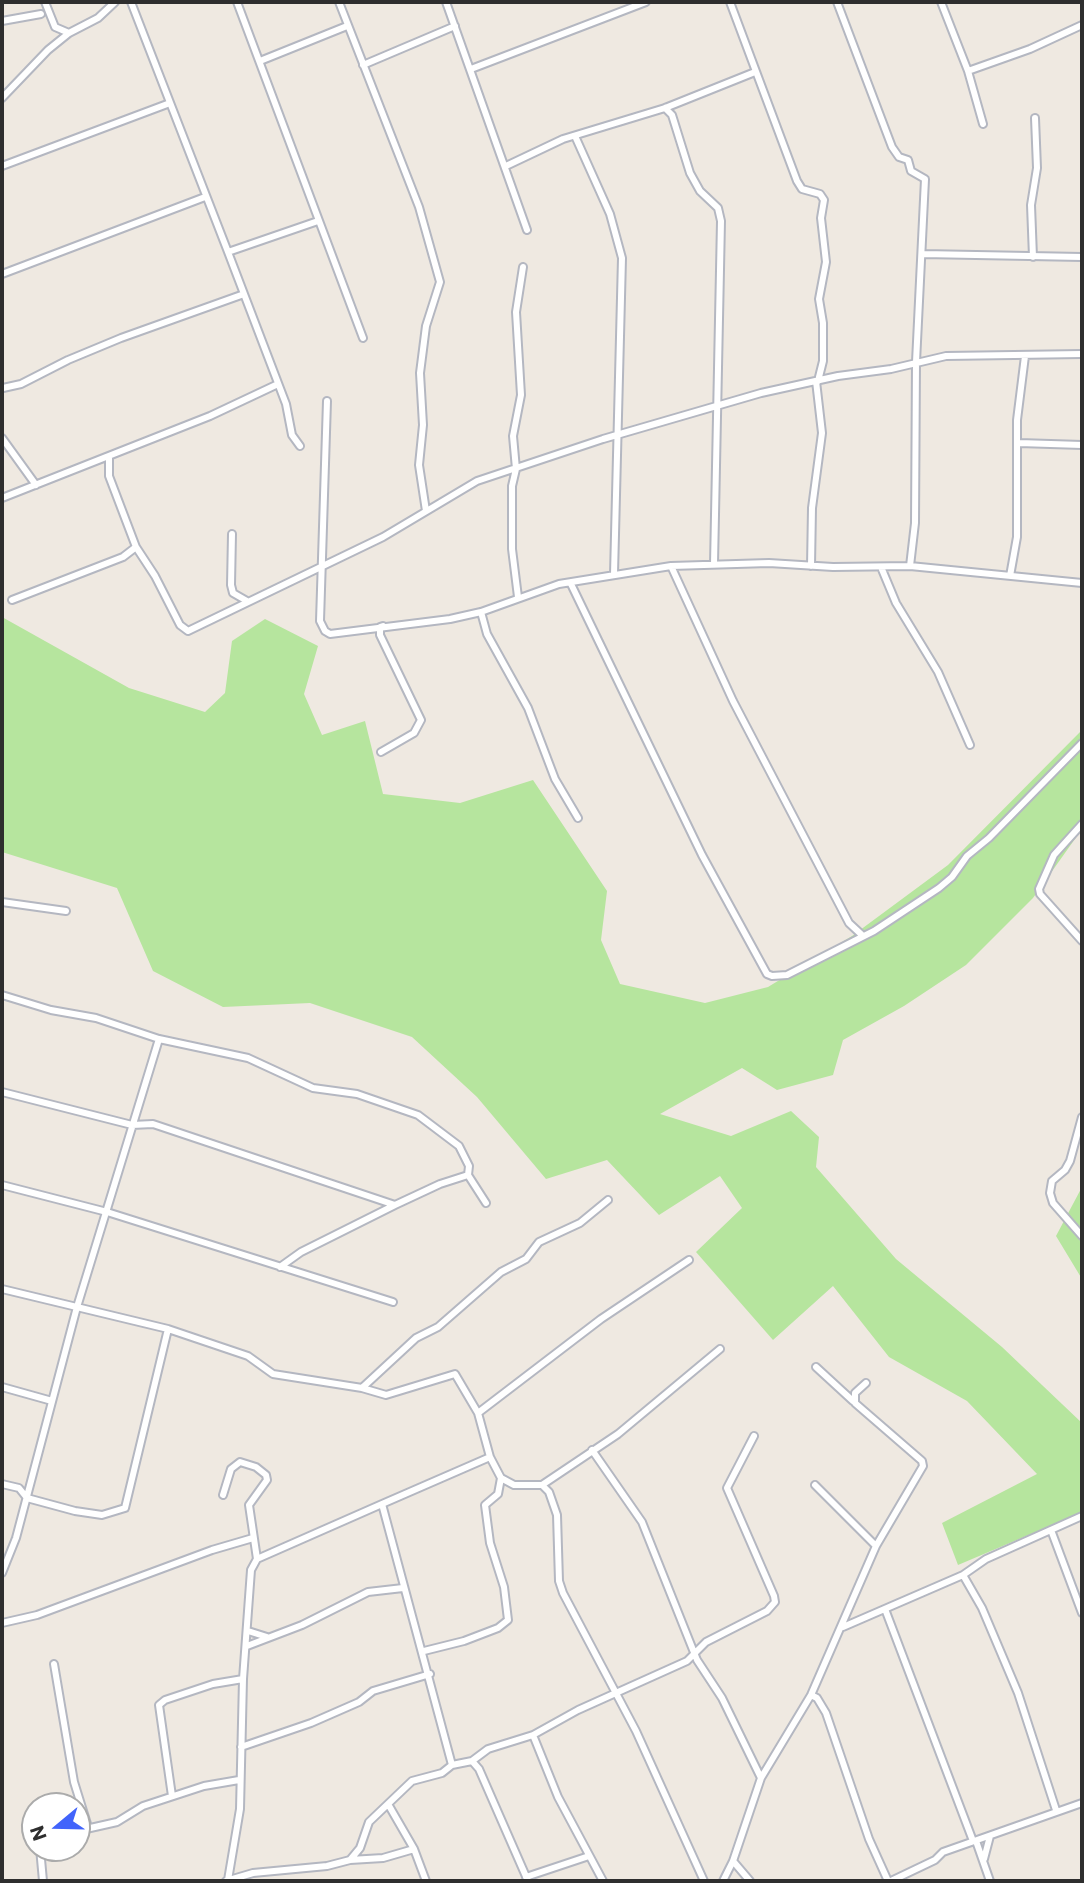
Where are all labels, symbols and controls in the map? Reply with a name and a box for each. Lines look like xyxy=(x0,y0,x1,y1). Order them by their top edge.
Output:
north arrow xyxy=(21,1792,91,1862)
text: N xyxy=(24,1823,51,1844)

